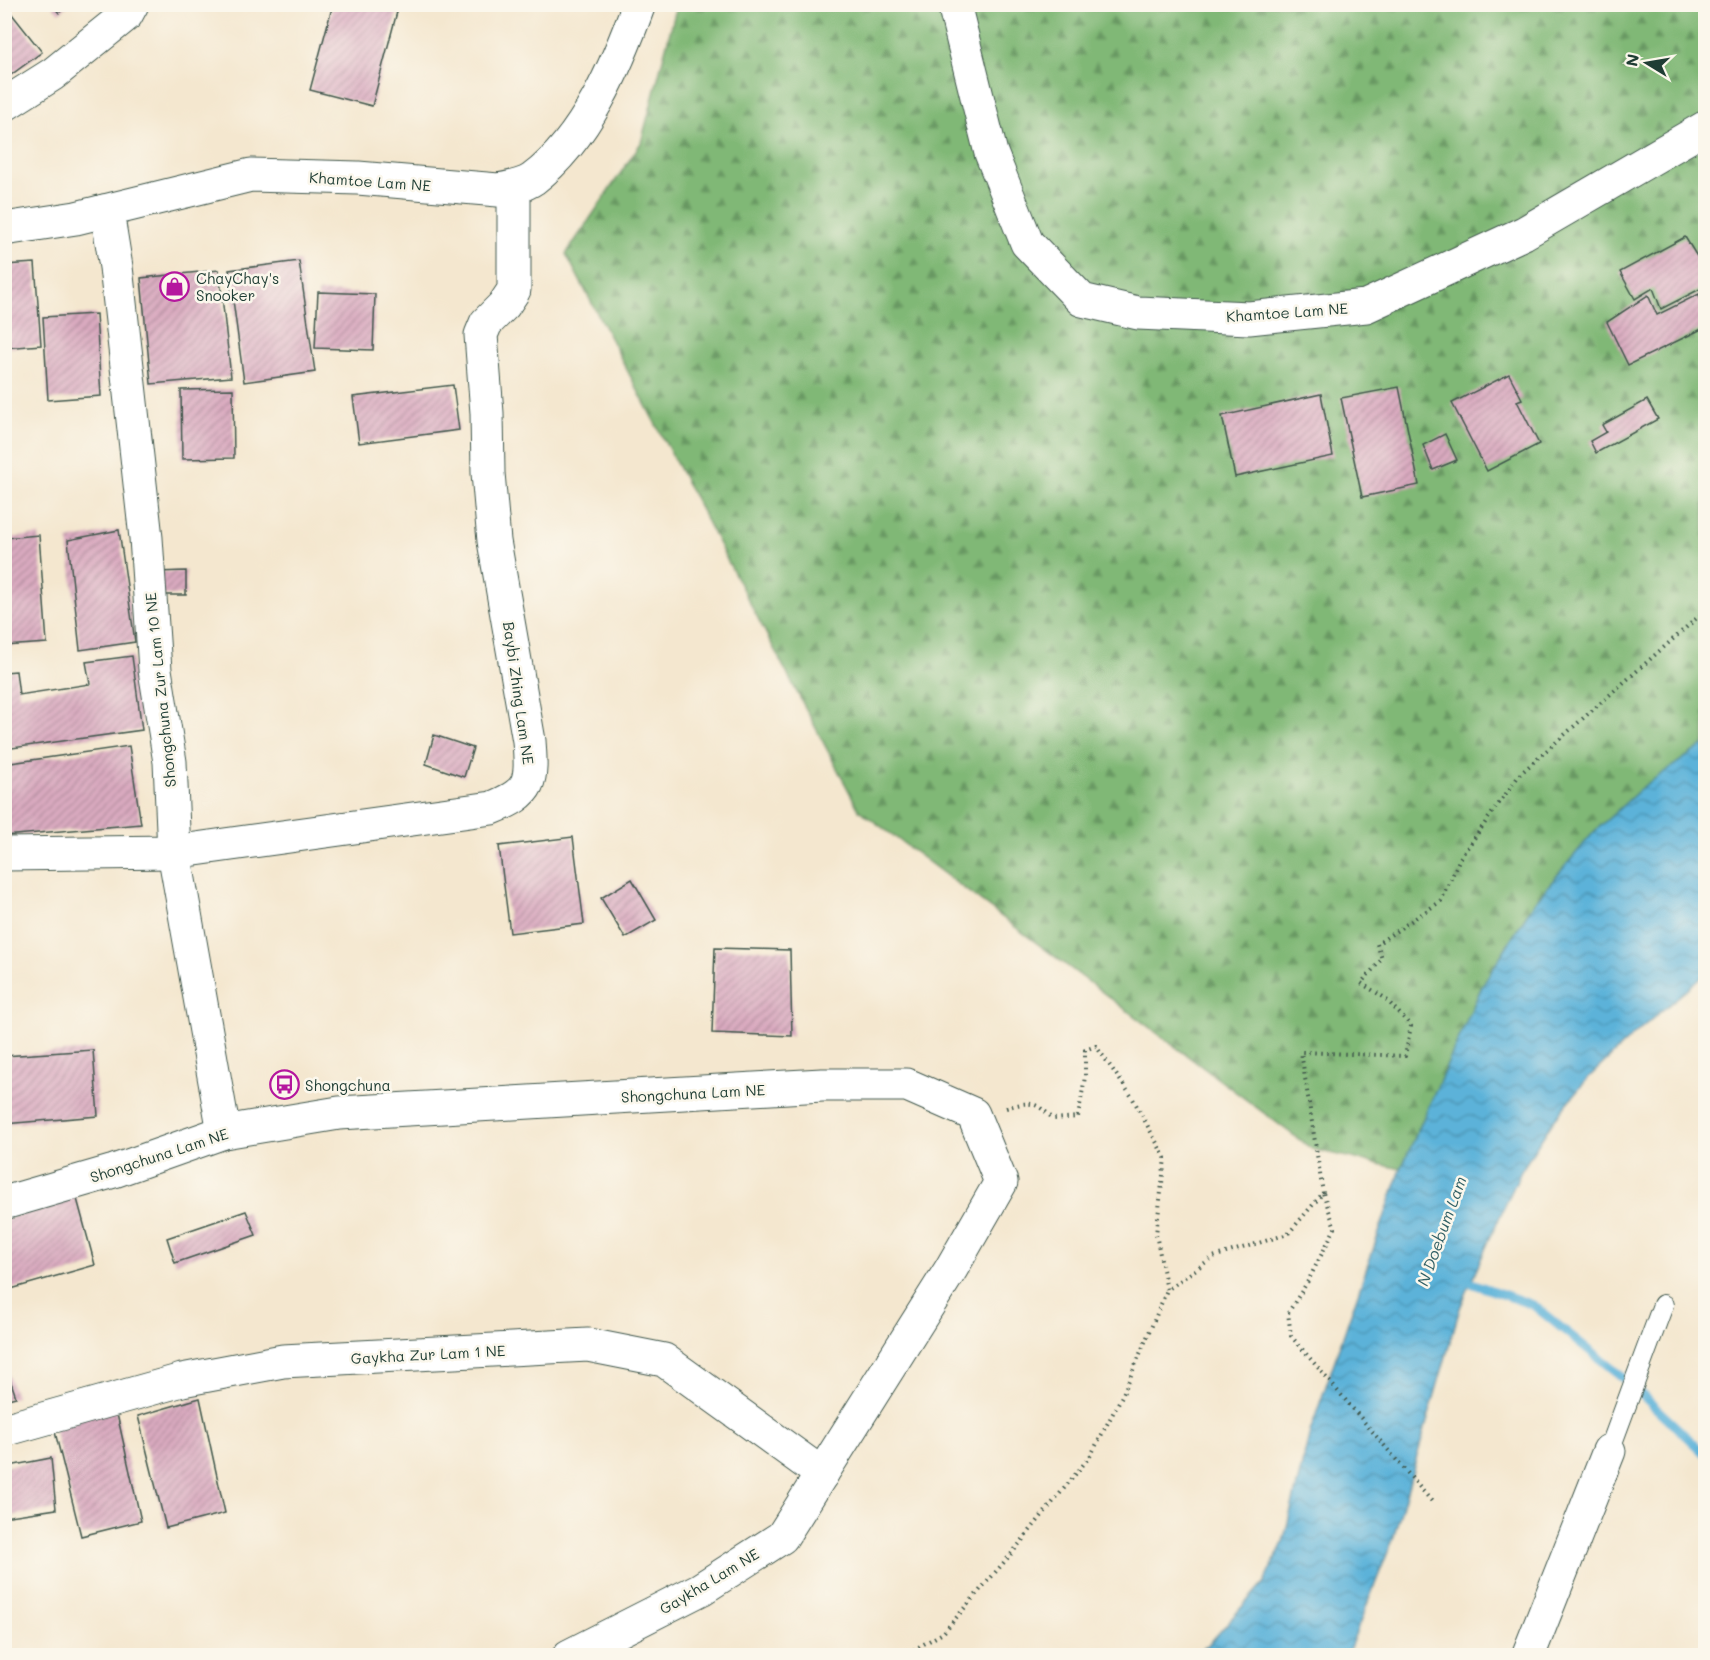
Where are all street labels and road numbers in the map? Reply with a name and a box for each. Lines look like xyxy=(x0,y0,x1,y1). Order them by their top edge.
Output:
street label: Khamtoe Lam NE xyxy=(308,167,432,195)
street label: Khamtoe Lam NE xyxy=(1225,298,1349,326)
street label: Shongchuna Zur Lam 10 NE xyxy=(140,591,180,788)
street label: Baybi Zhing Lam NE xyxy=(499,620,539,766)
street label: Shongchuna Lam NE xyxy=(620,1079,766,1107)
street label: Shongchuna Lam NE xyxy=(87,1123,231,1187)
street label: Gaykha Zur Lam 1 NE xyxy=(350,1340,506,1368)
street label: Gaykha Lam NE xyxy=(656,1543,763,1619)

